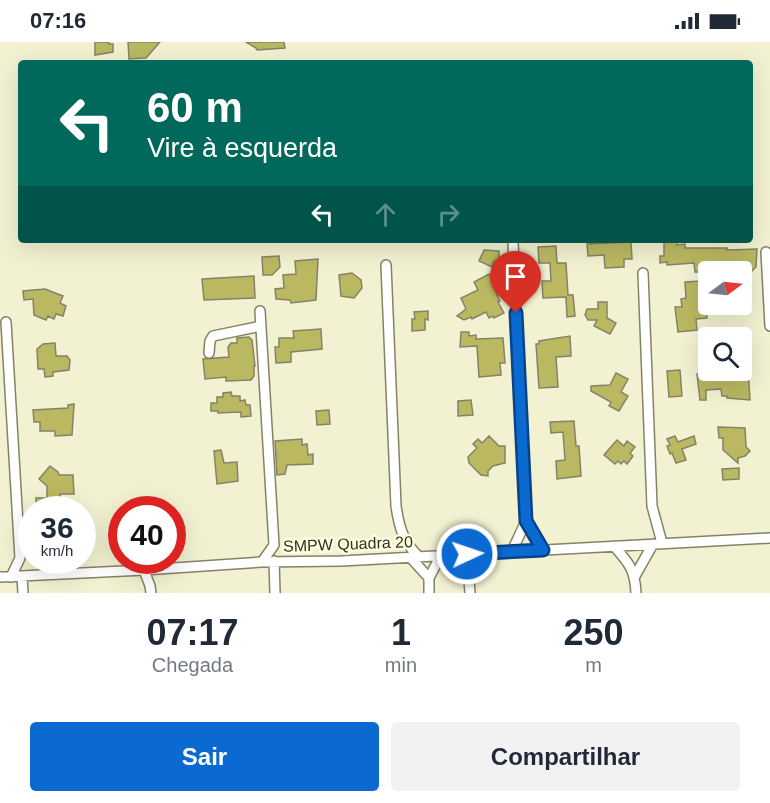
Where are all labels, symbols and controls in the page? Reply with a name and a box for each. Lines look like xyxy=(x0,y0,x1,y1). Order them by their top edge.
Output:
text: 07:16 xyxy=(30,8,86,33)
icon: left xyxy=(48,84,126,162)
text: 60 m xyxy=(147,84,243,131)
text: Vire à esquerda xyxy=(147,133,337,163)
icon: left xyxy=(306,198,339,231)
icon: ahead xyxy=(369,198,402,231)
icon: right xyxy=(432,198,465,231)
pin xyxy=(490,251,541,313)
icon: arrive xyxy=(499,260,532,293)
north arrow xyxy=(698,261,752,315)
map controls xyxy=(698,261,752,381)
button: search xyxy=(698,327,752,381)
speed limit sign: 40 xyxy=(108,496,186,574)
text: 36 xyxy=(40,511,74,544)
position arrow xyxy=(435,522,499,586)
street label: SMPW Quadra 20 xyxy=(283,533,413,555)
text: km/h xyxy=(41,542,73,559)
text: 07:17 xyxy=(146,612,238,653)
text: 1 xyxy=(391,612,411,653)
text: 250 xyxy=(563,612,624,653)
text: Chegada xyxy=(152,654,233,676)
text: min xyxy=(385,654,417,676)
text: m xyxy=(585,654,602,676)
button: Sair xyxy=(30,722,379,791)
button: Compartilhar xyxy=(391,722,740,791)

